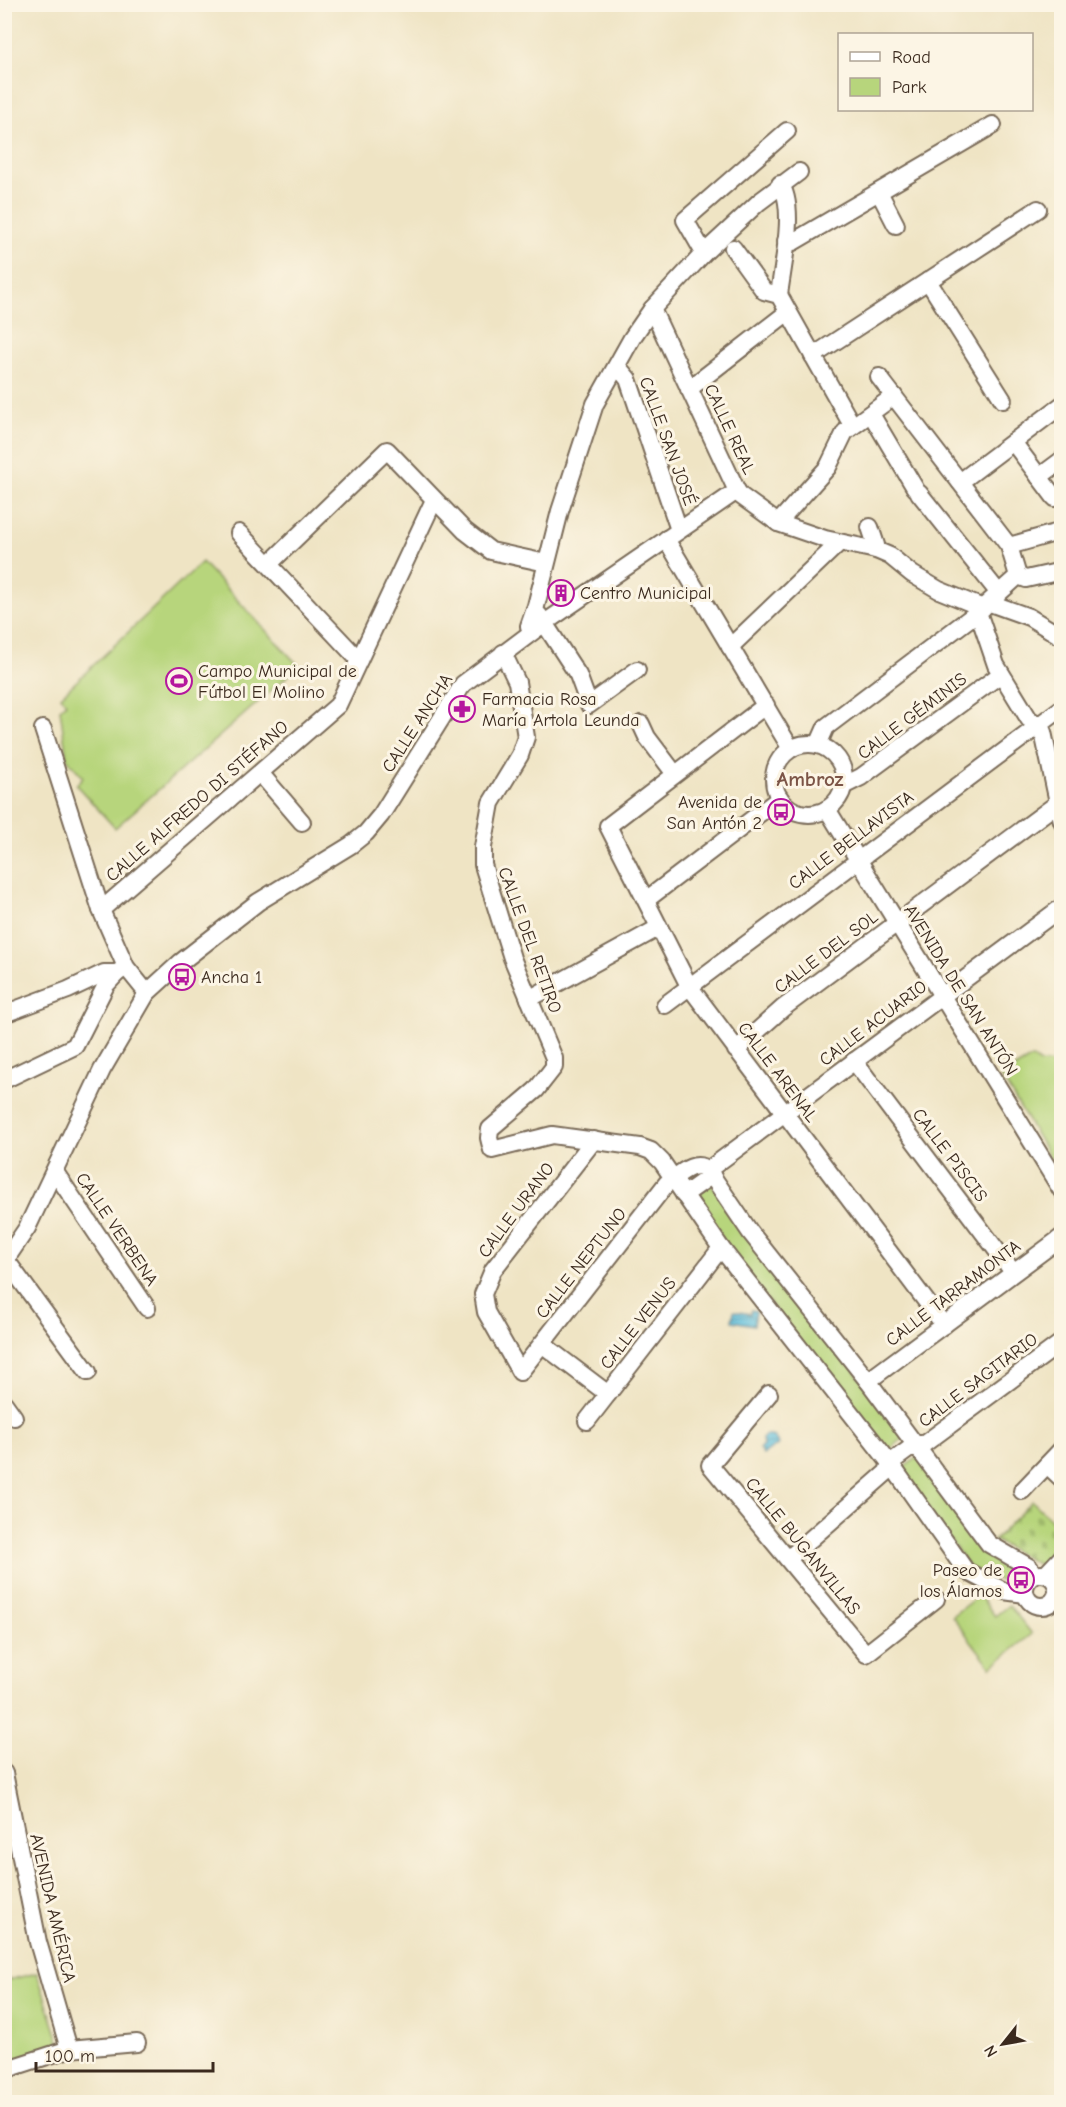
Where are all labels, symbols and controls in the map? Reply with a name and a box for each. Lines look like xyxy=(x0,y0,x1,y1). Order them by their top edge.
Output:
legend xyxy=(838,33,1033,111)
text: Road xyxy=(892,47,931,68)
text: Park xyxy=(892,77,927,98)
street label: CALLE SAN JOSÉ xyxy=(635,374,702,508)
street label: CALLE REAL xyxy=(699,381,760,478)
building icon: Centro Municipal xyxy=(546,578,576,608)
place label: Centro Municipal xyxy=(580,583,711,604)
place label: Campo Municipal de Fútbol El Molino xyxy=(198,661,357,703)
sports icon: Campo Municipal de Fútbol El Molino xyxy=(164,666,194,696)
street label: CALLE GÉMINIS xyxy=(853,668,971,764)
street label: CALLE ANCHA xyxy=(378,670,457,776)
place label: Farmacia Rosa María Artola Leunda xyxy=(482,689,640,731)
pharmacy icon: Farmacia Rosa María Artola Leunda xyxy=(447,694,477,724)
street label: CALLE ALFREDO DI STÉFANO xyxy=(101,716,293,886)
district label: Ambroz xyxy=(777,767,843,791)
street label: CALLE BELLAVISTA xyxy=(785,787,918,894)
place label: Avenida de San Antón 2 xyxy=(667,792,762,834)
bus stop icon: Avenida de San Antón 2 xyxy=(766,797,796,827)
street label: CALLE DEL RETIRO xyxy=(493,864,566,1016)
street label: AVENIDA DE SAN ANTÓN xyxy=(899,900,1023,1080)
street label: CALLE DEL SOL xyxy=(770,907,882,998)
bus stop icon: Ancha 1 xyxy=(167,962,197,992)
place label: Ancha 1 xyxy=(201,967,262,988)
street label: CALLE ACUARIO xyxy=(815,976,931,1071)
street label: CALLE ARENAL xyxy=(733,1018,822,1126)
street label: CALLE PISCIS xyxy=(908,1104,992,1206)
street label: CALLE URANO xyxy=(474,1159,559,1262)
street label: CALLE VERBENA xyxy=(71,1169,162,1290)
street label: CALLE NEPTUNO xyxy=(532,1204,631,1323)
street label: CALLE TARRAMONTA xyxy=(882,1236,1025,1351)
street label: CALLE VENUS xyxy=(596,1273,681,1374)
street label: CALLE SAGITARIO xyxy=(915,1329,1042,1432)
street label: CALLE BUGANVILLAS xyxy=(741,1474,864,1619)
place label: Paseo de los Álamos xyxy=(920,1560,1002,1602)
bus stop icon: Paseo de los Álamos xyxy=(1006,1565,1036,1595)
street label: AVENIDA AMÉRICA xyxy=(25,1831,81,1985)
north arrow xyxy=(973,2014,1033,2074)
scale bar xyxy=(36,2035,213,2073)
text: N xyxy=(981,2042,1001,2060)
text: 100 m xyxy=(45,2046,95,2067)

